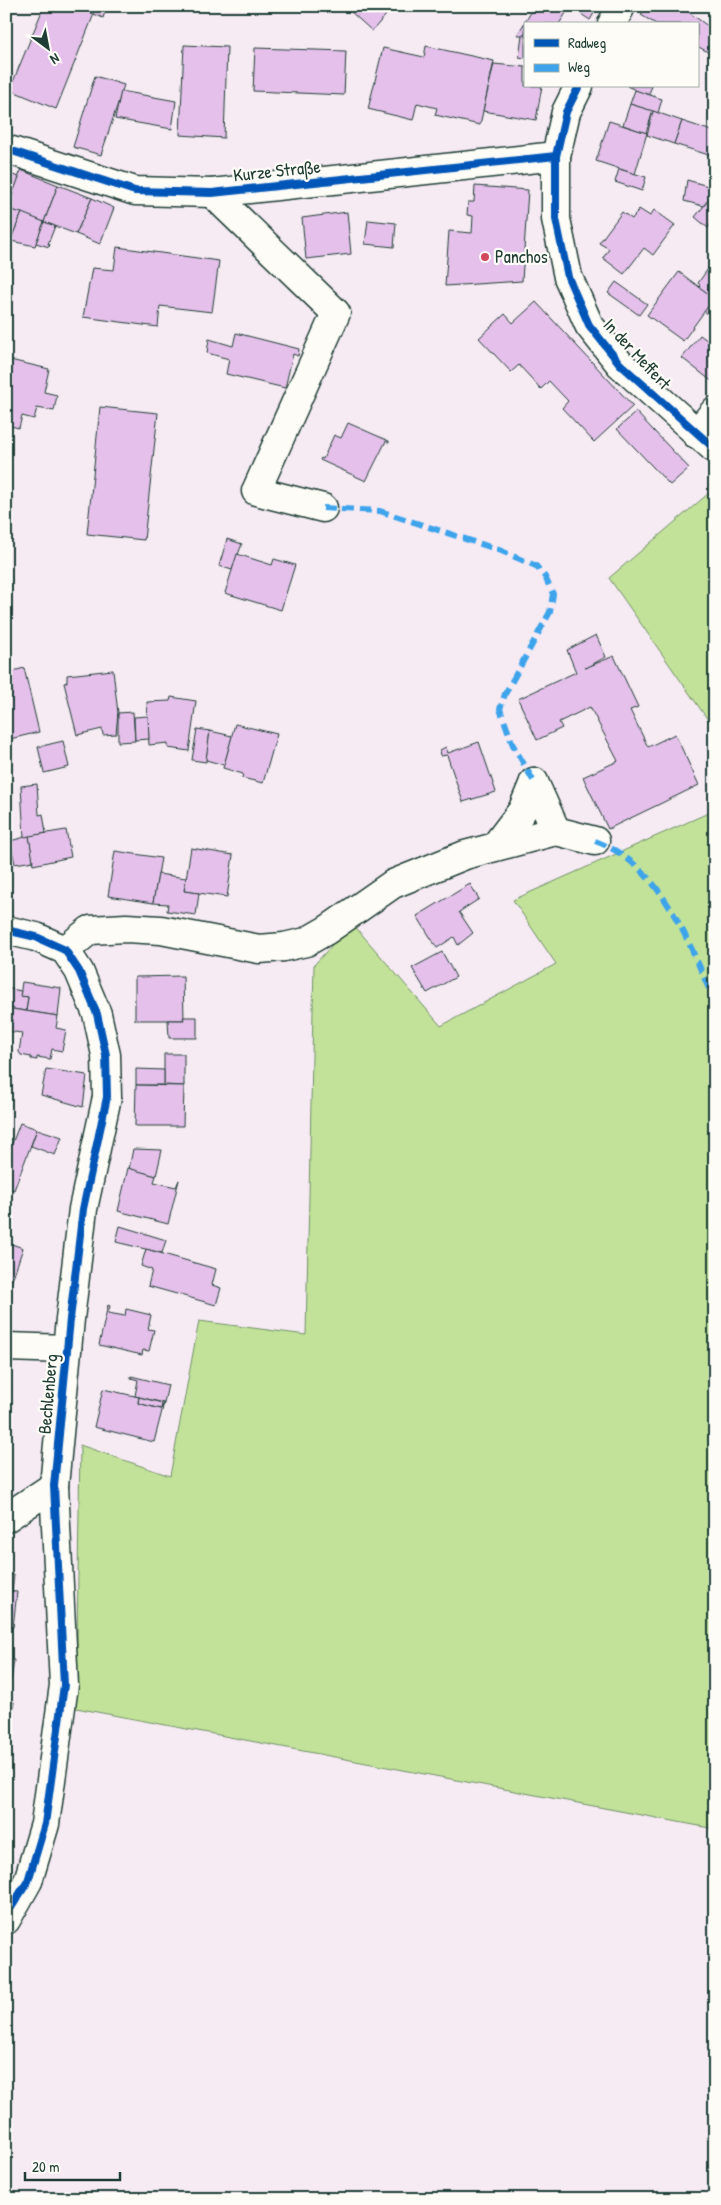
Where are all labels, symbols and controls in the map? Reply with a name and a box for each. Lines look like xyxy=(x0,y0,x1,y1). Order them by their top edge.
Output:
north arrow xyxy=(22,22,72,72)
legend xyxy=(524,22,698,88)
text: Radweg xyxy=(568,32,606,53)
text: N xyxy=(46,49,63,70)
text: Weg xyxy=(568,56,590,77)
street label: Kurze Straße xyxy=(232,153,322,188)
place label: Panchos xyxy=(495,244,548,269)
marker: Panchos xyxy=(479,251,491,263)
street label: In der Meffert xyxy=(598,312,678,395)
street label: Bechlenberg xyxy=(32,1353,63,1435)
scale bar xyxy=(25,2150,120,2182)
text: 20 m xyxy=(32,2156,59,2177)

